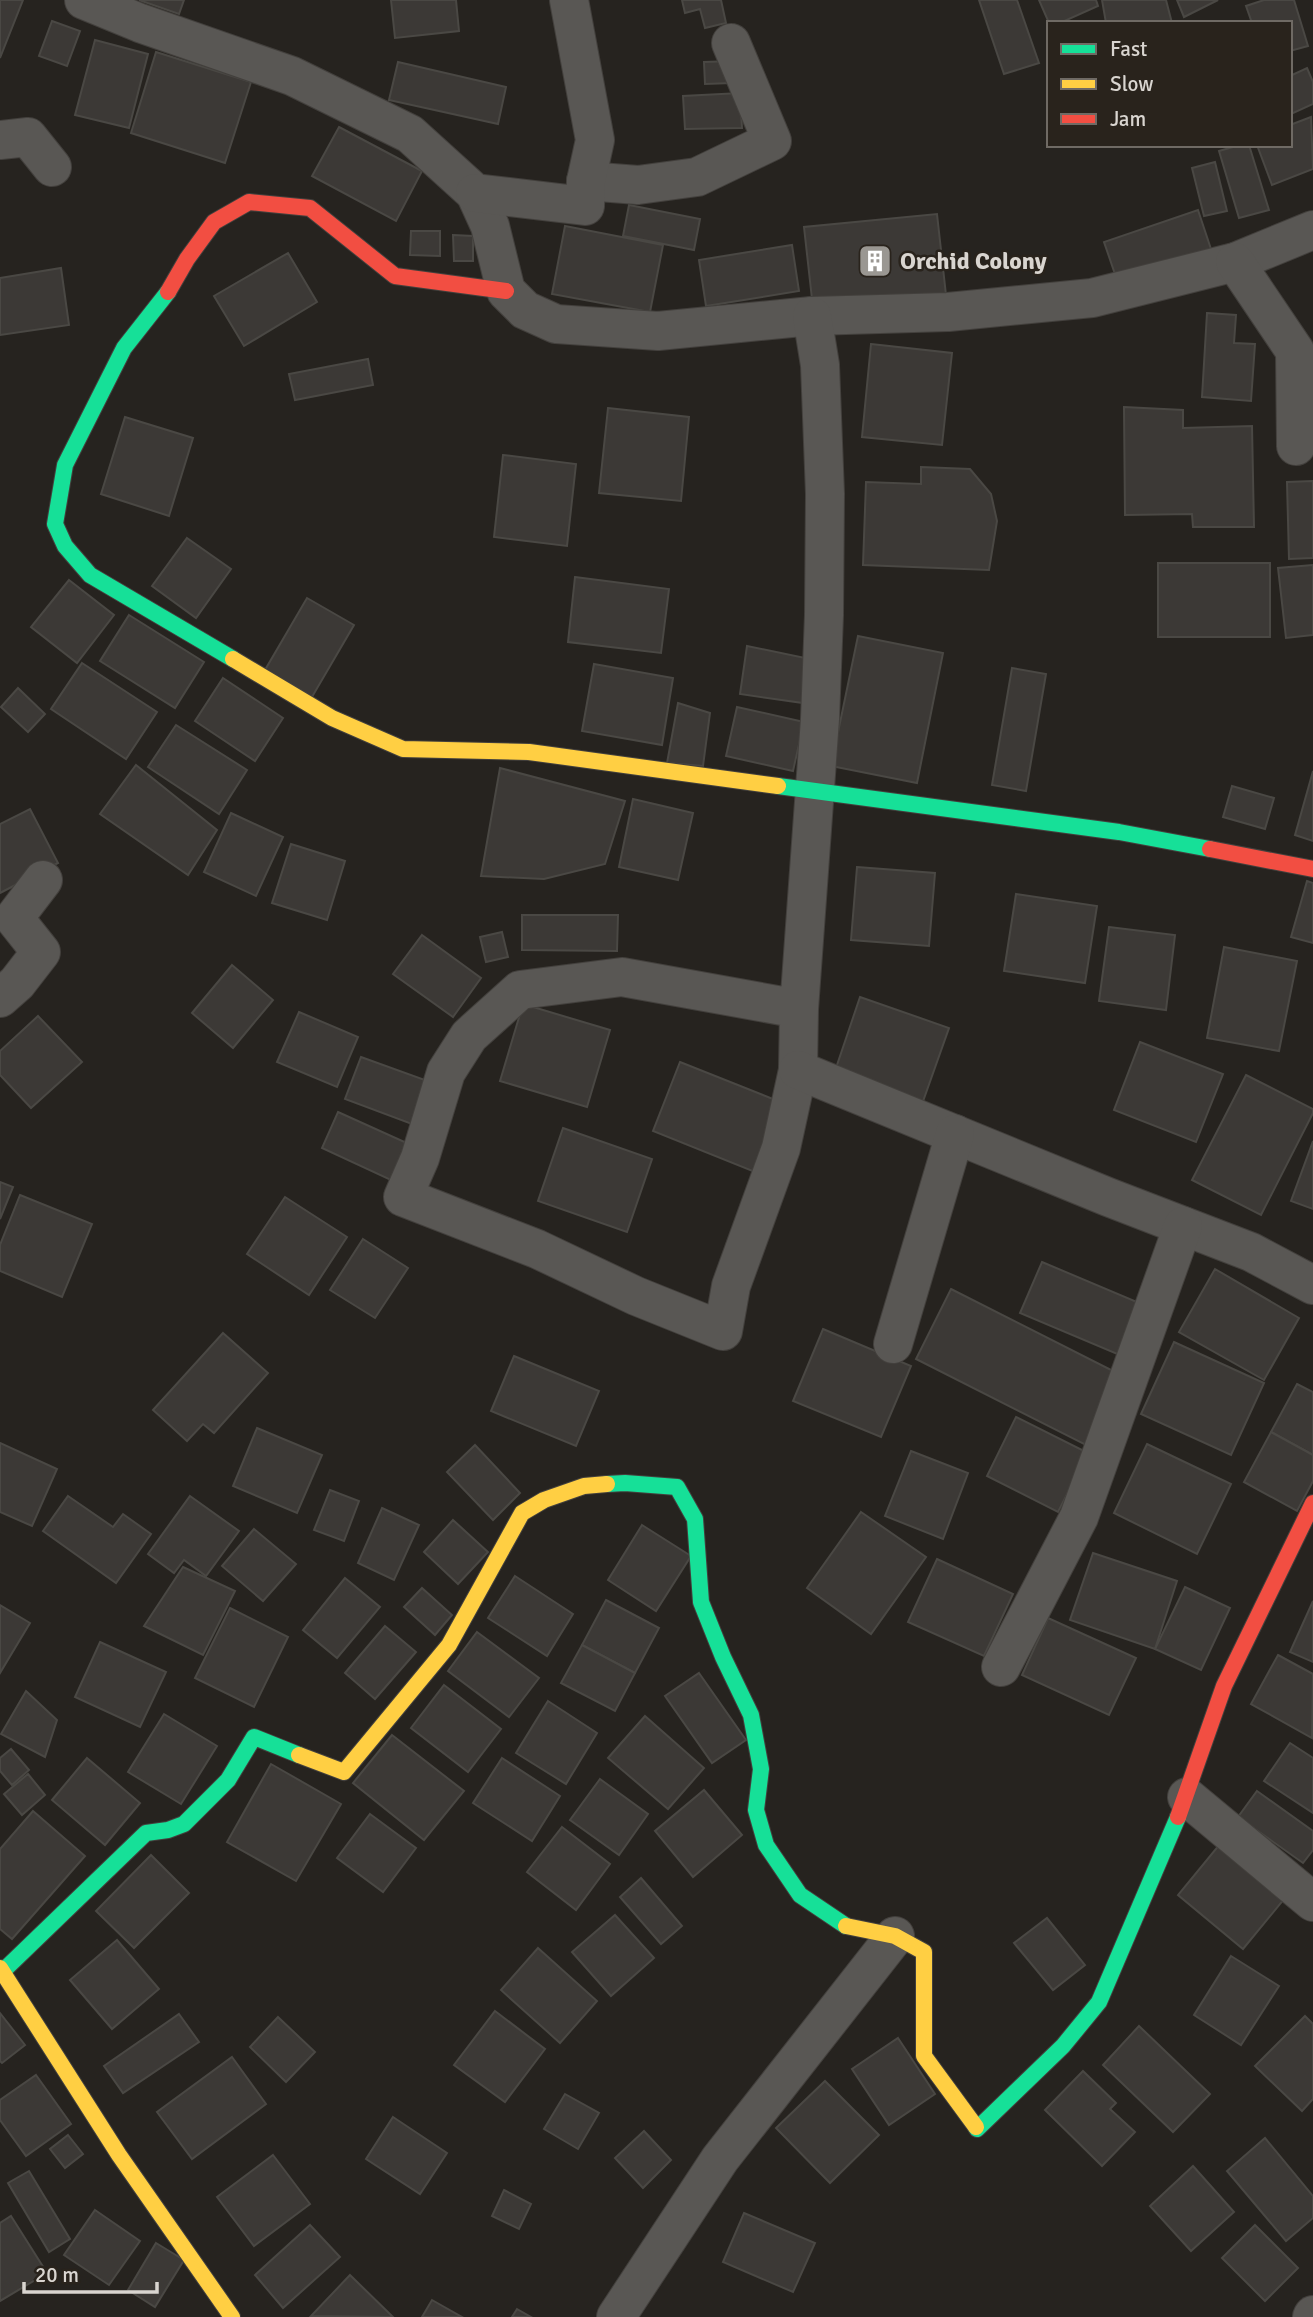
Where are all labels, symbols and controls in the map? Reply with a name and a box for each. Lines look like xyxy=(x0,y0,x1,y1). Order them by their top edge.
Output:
legend xyxy=(1047,21,1292,147)
text: Fast xyxy=(1110,36,1147,62)
text: Slow xyxy=(1110,71,1154,97)
text: Jam xyxy=(1110,106,1146,132)
building icon: Orchid Colony xyxy=(856,242,894,280)
place label: Orchid Colony xyxy=(900,246,1047,276)
scale bar xyxy=(24,2250,158,2294)
text: 20 m xyxy=(35,2262,79,2288)

